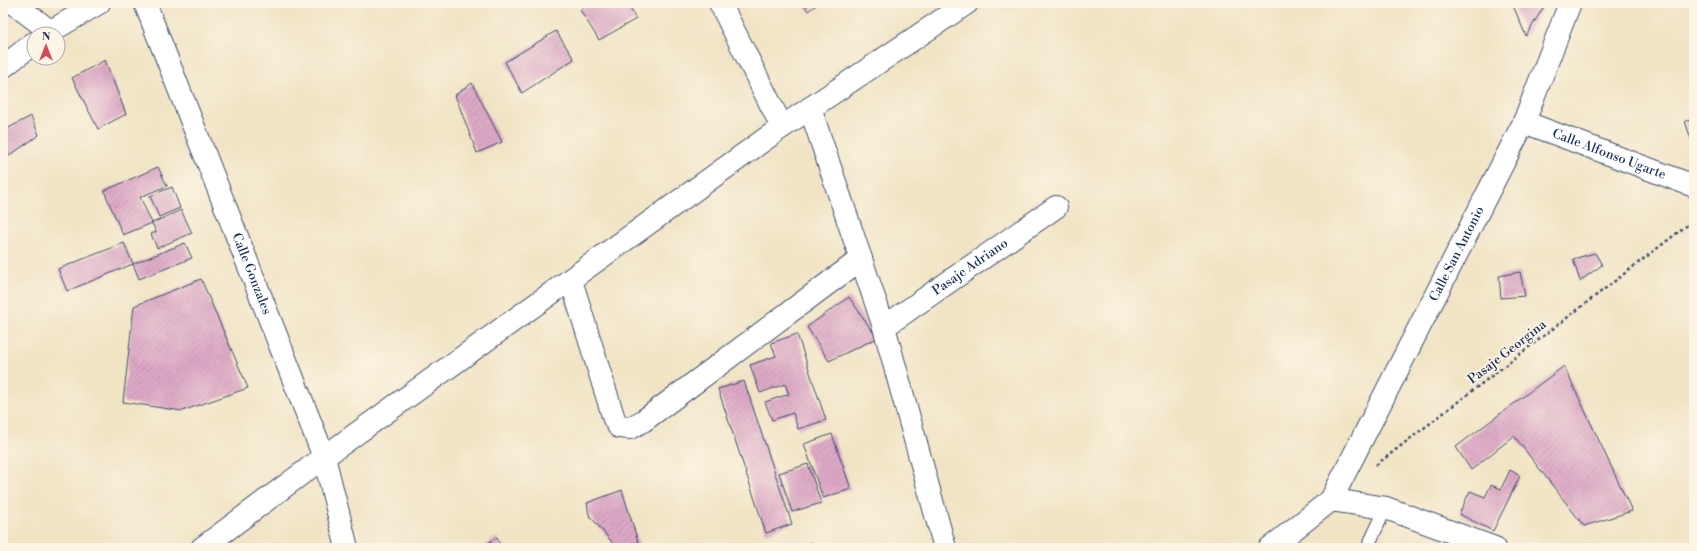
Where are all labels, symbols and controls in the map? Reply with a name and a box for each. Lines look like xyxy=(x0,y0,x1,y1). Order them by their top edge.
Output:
north arrow xyxy=(26,26,66,66)
text: N xyxy=(42,30,51,44)
street label: Calle Alfonso Ugarte xyxy=(1550,125,1669,183)
street label: Calle San Antonio xyxy=(1426,204,1488,304)
street label: Calle Gonzales xyxy=(228,231,275,317)
street label: Pasaje Adriano xyxy=(929,235,1011,299)
street label: Pasaje Georgina xyxy=(1465,316,1550,387)

